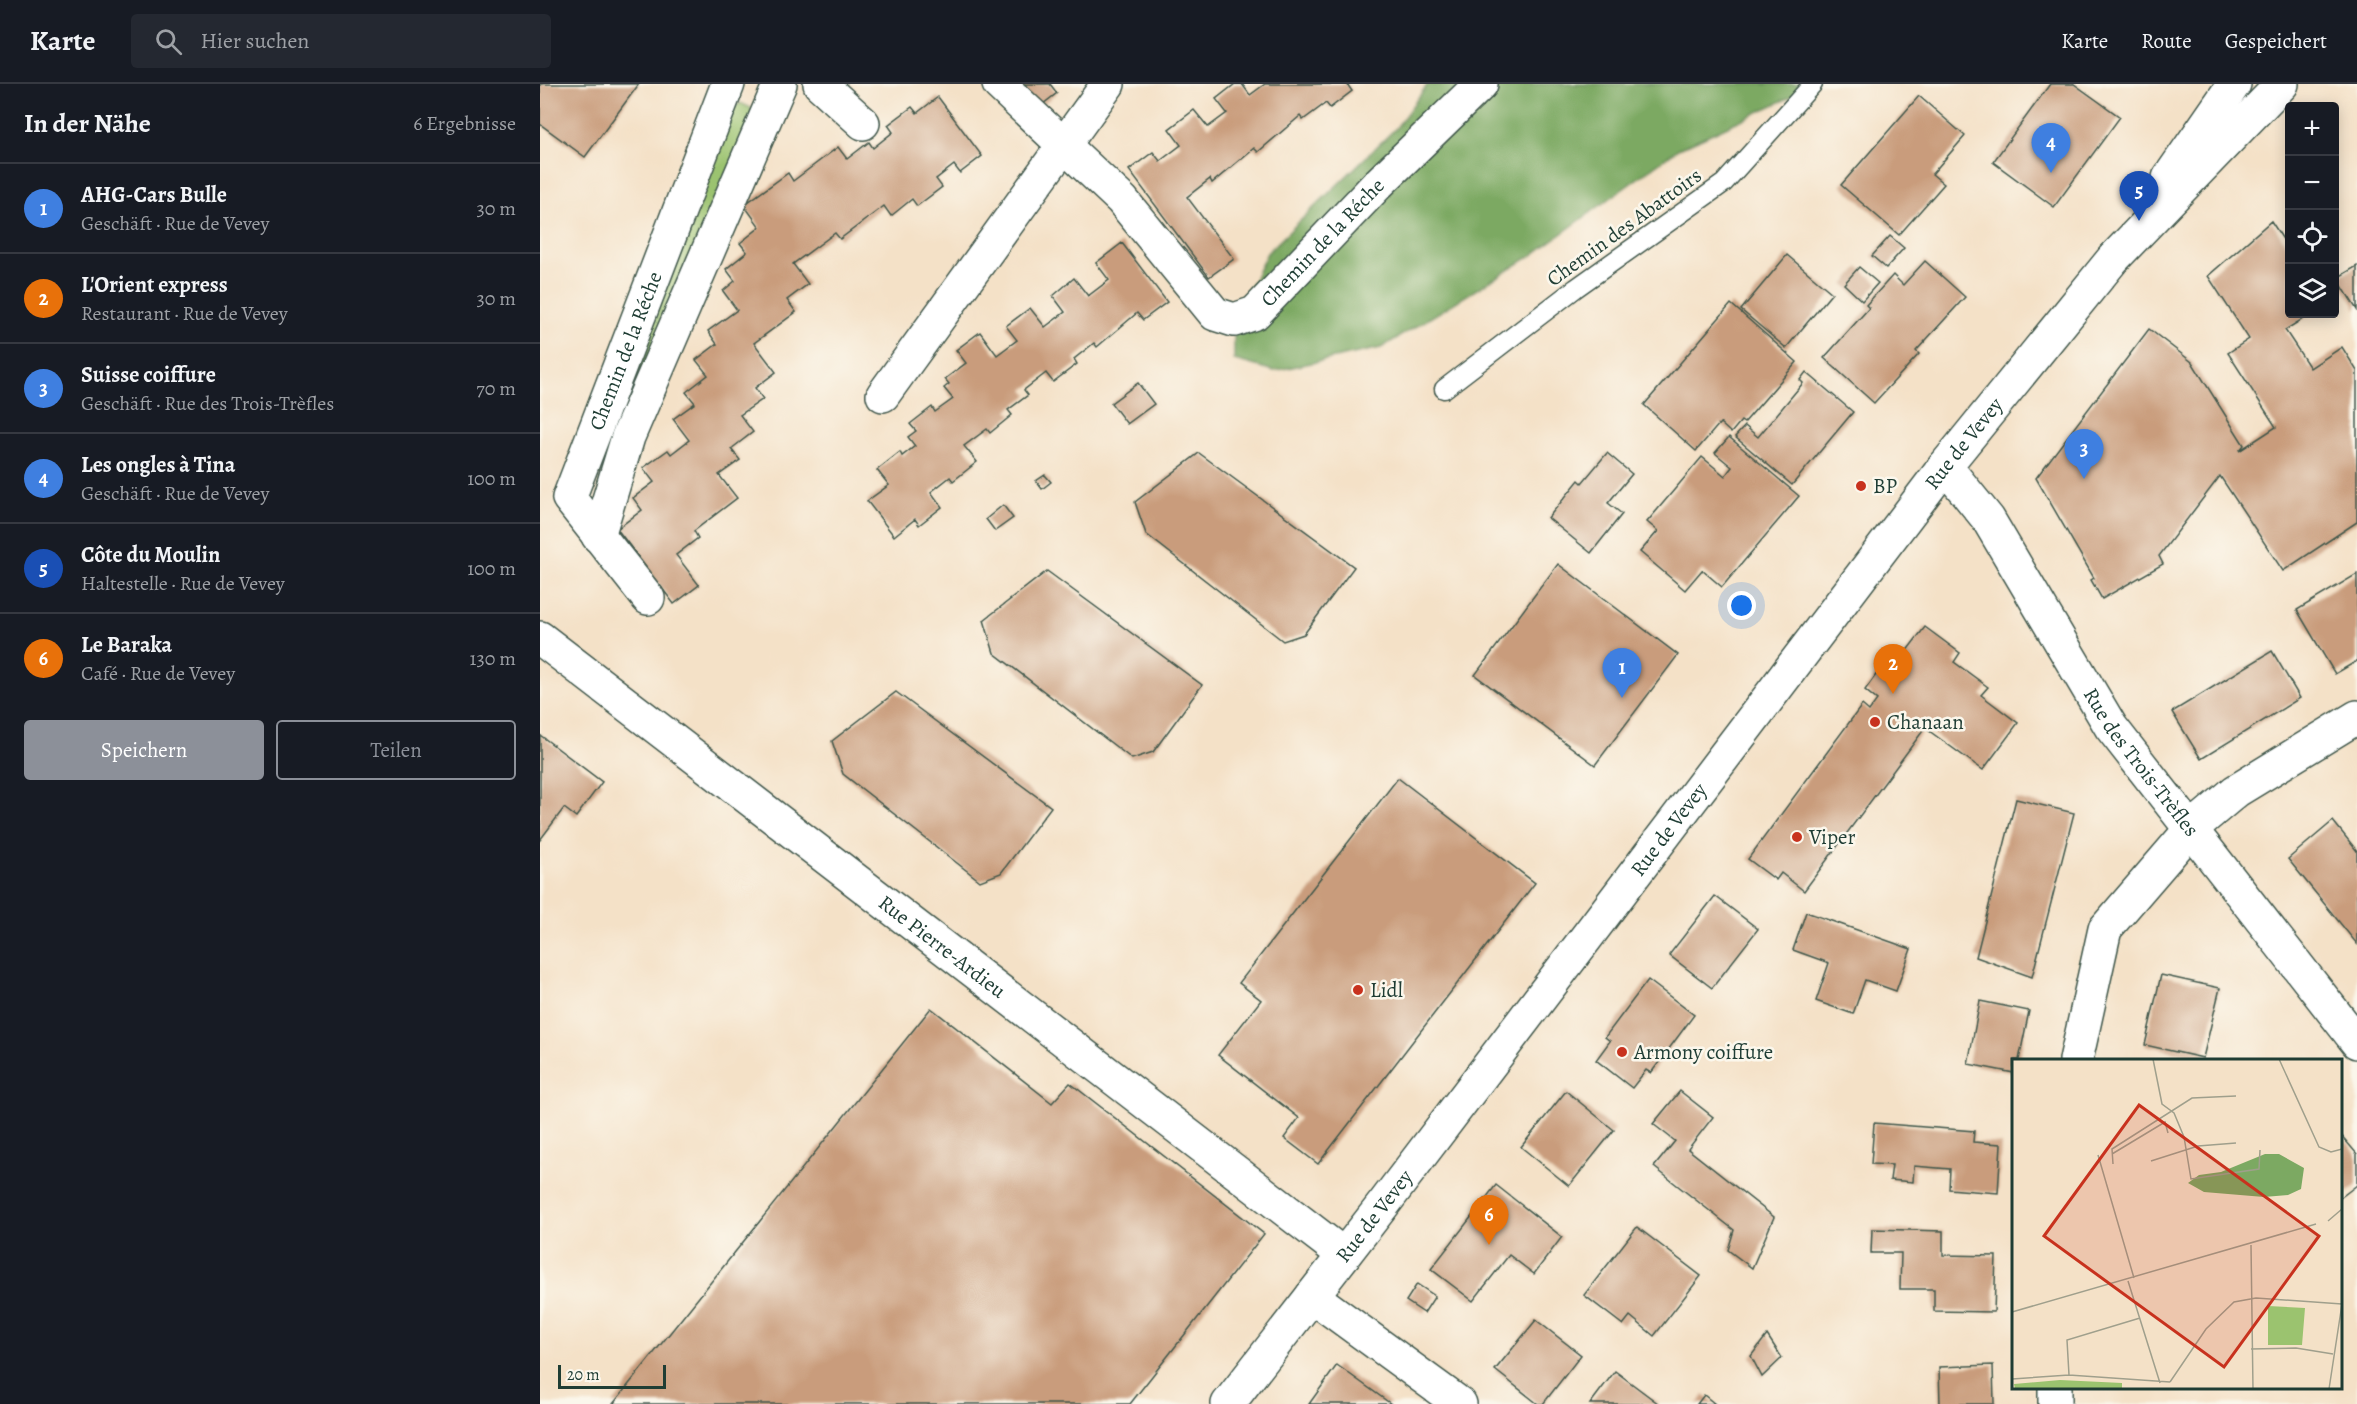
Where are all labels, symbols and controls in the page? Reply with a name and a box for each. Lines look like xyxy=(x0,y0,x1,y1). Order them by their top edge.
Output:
search box xyxy=(131,14,551,68)
text: Karte xyxy=(30,22,95,60)
icon: search xyxy=(152,25,185,58)
text: Hier suchen xyxy=(200,26,309,56)
text: Karte xyxy=(2061,27,2108,55)
text: Route xyxy=(2141,27,2192,55)
text: Gespeichert xyxy=(2225,27,2327,55)
map controls xyxy=(2285,102,2339,318)
button: + xyxy=(2285,102,2339,156)
text: In der Nähe xyxy=(24,106,151,141)
text: 6 Ergebnisse xyxy=(413,110,516,137)
pin: 4 xyxy=(2032,124,2070,173)
button: − xyxy=(2285,156,2339,210)
street label: Chemin des Abattoirs xyxy=(1541,161,1707,293)
street label: Chemin de la Réche xyxy=(1254,172,1390,313)
pin: 5 xyxy=(2120,172,2158,221)
text: AHG-Cars Bulle xyxy=(81,180,227,210)
text: 1 xyxy=(40,195,47,222)
text: 30 m xyxy=(476,195,516,222)
text: Geschäft · Rue de Vevey xyxy=(81,210,269,237)
button: locate xyxy=(2285,210,2339,264)
button: layers xyxy=(2285,264,2339,318)
street label: Chemin de la Réche xyxy=(582,267,669,434)
text: L'Orient express xyxy=(81,270,228,300)
text: 2 xyxy=(39,285,48,312)
text: 30 m xyxy=(476,285,516,312)
text: Restaurant · Rue de Vevey xyxy=(81,300,288,327)
text: Suisse coiffure xyxy=(81,360,216,390)
text: 3 xyxy=(39,375,48,402)
text: 70 m xyxy=(476,375,516,402)
text: Geschäft · Rue des Trois-Trèfles xyxy=(81,390,334,417)
street label: Rue de Vevey xyxy=(1918,391,2010,495)
pin: 3 xyxy=(2064,430,2104,479)
text: Les ongles à Tina xyxy=(81,450,235,480)
text: 4 xyxy=(39,465,48,492)
text: 100 m xyxy=(467,465,516,492)
place label: BP xyxy=(1873,472,1898,500)
marker: BP xyxy=(1854,479,1868,493)
text: Geschäft · Rue de Vevey xyxy=(81,480,269,507)
text: Côte du Moulin xyxy=(81,540,220,570)
text: 5 xyxy=(39,555,48,582)
text: 100 m xyxy=(467,555,516,582)
text: Haltestelle · Rue de Vevey xyxy=(81,570,285,597)
your location xyxy=(1727,591,1756,620)
text: Le Baraka xyxy=(81,630,172,660)
pin: 2 xyxy=(1874,644,1912,694)
text: 6 xyxy=(39,645,48,672)
text: 130 m xyxy=(470,645,516,672)
pin: 1 xyxy=(1602,648,1642,698)
text: Café · Rue de Vevey xyxy=(81,660,235,687)
street label: Rue des Trois-Trèfles xyxy=(2077,683,2205,842)
place label: Chanaan xyxy=(1887,708,1964,736)
marker: Chanaan xyxy=(1868,715,1882,729)
button: Speichern xyxy=(24,720,264,780)
button: Teilen xyxy=(276,720,516,780)
street label: Rue de Vevey xyxy=(1624,777,1714,882)
place label: Viper xyxy=(1808,823,1855,851)
marker: Viper xyxy=(1790,830,1804,844)
street label: Rue Pierre-Ardieu xyxy=(873,889,1012,1005)
place label: Lidl xyxy=(1370,976,1403,1004)
marker: Lidl xyxy=(1351,983,1365,997)
place label: Armony coiffure xyxy=(1633,1038,1773,1066)
marker: Armony coiffure xyxy=(1615,1045,1629,1059)
inset map xyxy=(2012,1059,2342,1389)
street label: Rue de Vevey xyxy=(1329,1163,1419,1268)
pin: 6 xyxy=(1470,1196,1508,1245)
scale bar xyxy=(558,1362,666,1390)
text: 20 m xyxy=(567,1364,600,1386)

